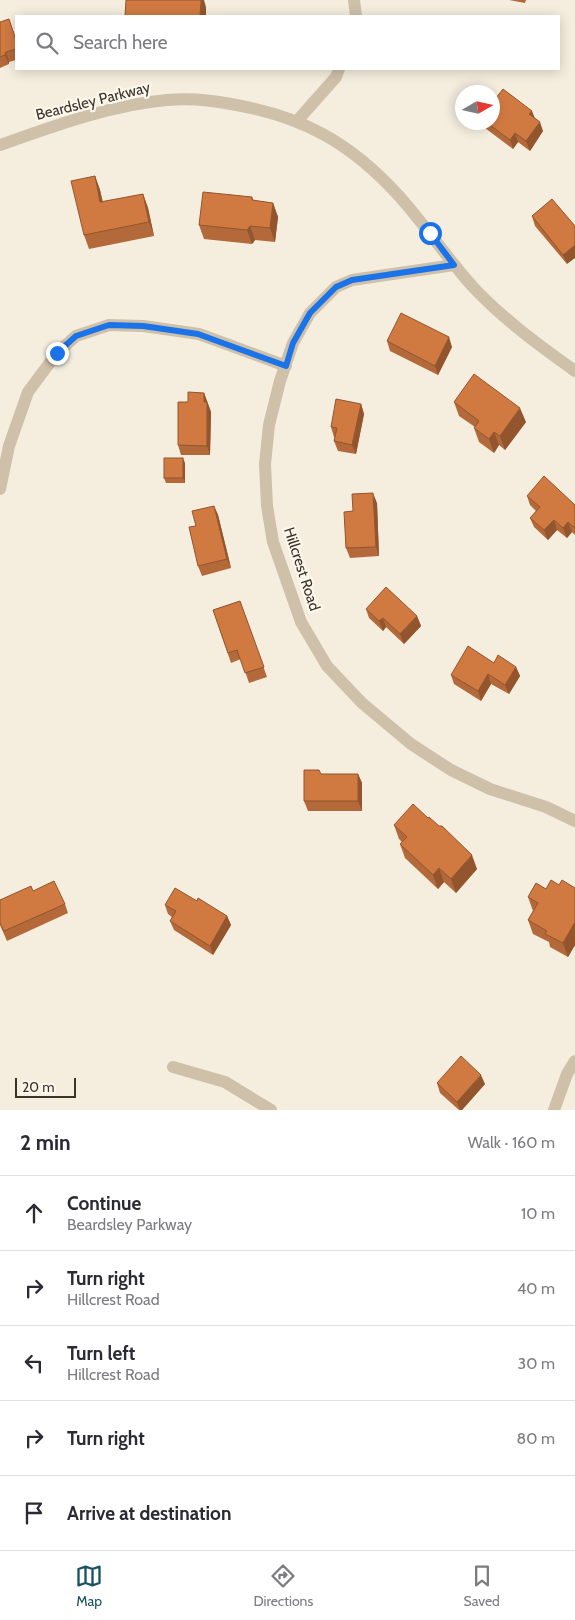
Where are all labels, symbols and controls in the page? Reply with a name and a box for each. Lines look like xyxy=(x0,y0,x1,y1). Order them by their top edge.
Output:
search box xyxy=(15,15,560,70)
icon: search xyxy=(33,29,61,57)
text: Search here xyxy=(73,31,167,54)
street label: Beardsley Parkway xyxy=(34,78,152,124)
north arrow xyxy=(455,85,500,130)
route start xyxy=(419,222,442,245)
route end xyxy=(46,342,69,365)
street label: Hillcrest Road xyxy=(280,525,324,613)
scale bar xyxy=(15,1075,76,1098)
text: 20 m xyxy=(22,1078,55,1096)
text: 2 min xyxy=(20,1130,71,1155)
text: Walk · 160 m xyxy=(468,1133,555,1152)
text: Continue xyxy=(67,1192,141,1215)
icon: ahead xyxy=(20,1199,48,1227)
text: 10 m xyxy=(521,1204,555,1223)
text: Beardsley Parkway xyxy=(67,1215,192,1234)
text: Turn right xyxy=(67,1267,145,1290)
icon: right xyxy=(20,1274,48,1302)
text: 40 m xyxy=(517,1279,555,1298)
text: Hillcrest Road xyxy=(67,1290,160,1309)
text: Turn left xyxy=(67,1342,135,1365)
icon: left xyxy=(20,1349,48,1377)
text: 30 m xyxy=(518,1354,555,1373)
text: Hillcrest Road xyxy=(67,1365,160,1384)
icon: right xyxy=(20,1424,48,1452)
text: Turn right xyxy=(67,1427,145,1450)
text: 80 m xyxy=(517,1429,555,1448)
icon: arrive xyxy=(20,1499,48,1527)
text: Arrive at destination xyxy=(67,1502,231,1525)
tab: Map xyxy=(75,1562,103,1610)
tab: Directions xyxy=(253,1562,313,1610)
tab: Saved xyxy=(463,1562,500,1610)

